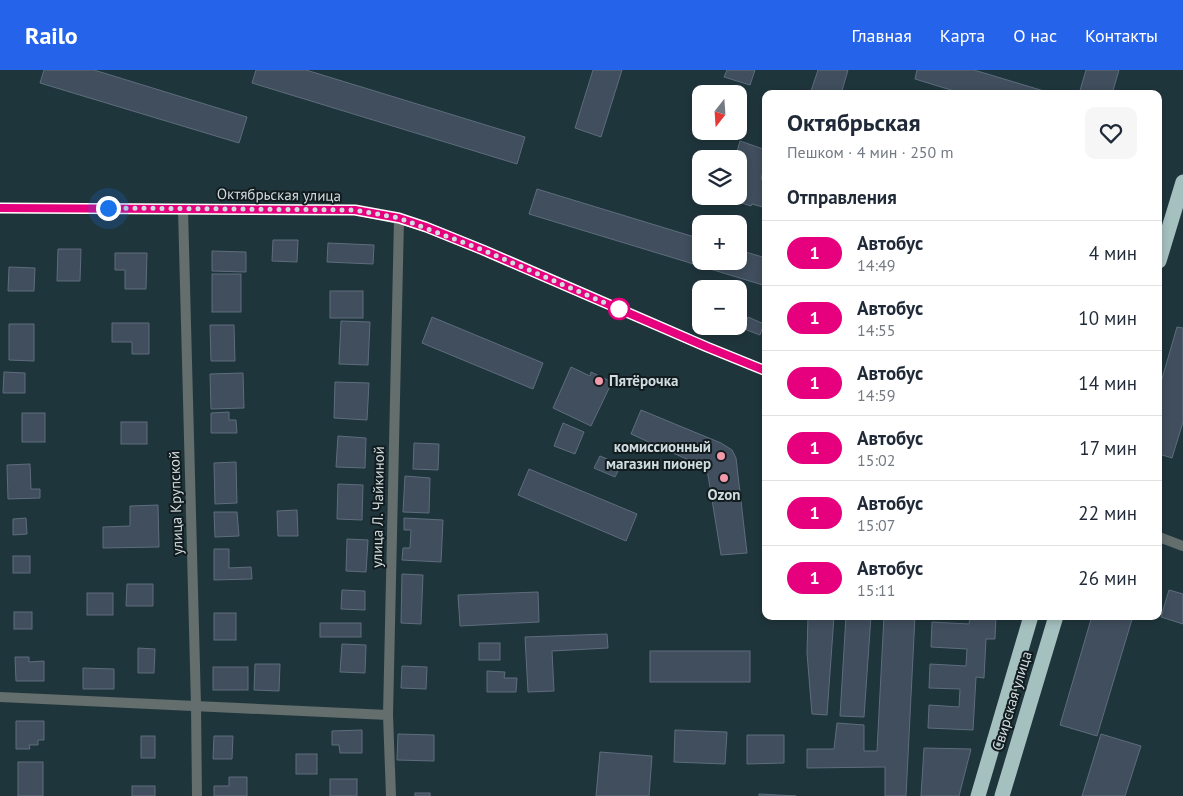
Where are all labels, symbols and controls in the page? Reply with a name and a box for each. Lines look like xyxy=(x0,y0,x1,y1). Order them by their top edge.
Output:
text: Railo xyxy=(25,20,78,51)
text: Главная xyxy=(851,24,912,47)
text: Карта xyxy=(940,24,985,47)
text: О нас xyxy=(1013,24,1057,47)
text: Контакты xyxy=(1085,24,1158,47)
north arrow xyxy=(692,85,748,140)
map controls xyxy=(692,85,747,335)
text: Октябрьская xyxy=(787,107,921,138)
button: heart xyxy=(1085,107,1137,159)
text: Пешком · 4 мин · 250 m xyxy=(787,142,954,162)
button: layers xyxy=(692,150,747,205)
street label: Октябрьская улица xyxy=(217,184,341,205)
text: Отправления xyxy=(787,185,897,209)
your location xyxy=(96,196,121,221)
button: + xyxy=(692,215,747,270)
text: Автобус xyxy=(857,231,923,255)
text: 1 xyxy=(809,241,820,264)
text: 4 мин xyxy=(1089,241,1137,265)
text: 14:49 xyxy=(857,255,895,275)
button: − xyxy=(692,280,747,335)
text: Автобус xyxy=(857,296,923,320)
unlabelled marker xyxy=(608,298,630,320)
text: 1 xyxy=(809,306,820,329)
text: 10 мин xyxy=(1078,306,1137,330)
text: 14:55 xyxy=(857,320,895,340)
text: Автобус xyxy=(857,361,923,385)
place label: Пятёрочка xyxy=(609,371,678,390)
text: 1 xyxy=(809,371,820,394)
text: 14 мин xyxy=(1078,371,1137,395)
marker: Пятёрочка xyxy=(593,375,605,387)
text: 14:59 xyxy=(857,385,895,405)
text: Автобус xyxy=(857,426,923,450)
text: 1 xyxy=(809,436,820,459)
text: 17 мин xyxy=(1079,436,1137,460)
place label: комиссионный магазин пионер xyxy=(606,437,711,473)
street label: улица Л. Чайкиной xyxy=(367,446,388,568)
marker: комиссионный магазин пионер xyxy=(715,450,727,462)
text: 15:02 xyxy=(857,450,895,470)
street label: улица Крупской xyxy=(164,451,187,555)
marker: Ozon xyxy=(718,472,730,484)
place label: Ozon xyxy=(708,485,740,504)
text: Автобус xyxy=(857,491,923,515)
text: 1 xyxy=(809,501,820,524)
text: 22 мин xyxy=(1078,501,1137,525)
text: 15:07 xyxy=(857,515,895,535)
text: Автобус xyxy=(857,556,923,580)
text: 1 xyxy=(809,566,820,589)
text: 26 мин xyxy=(1078,566,1137,590)
text: 15:11 xyxy=(857,580,895,600)
street label: Свирская улица xyxy=(987,649,1036,753)

